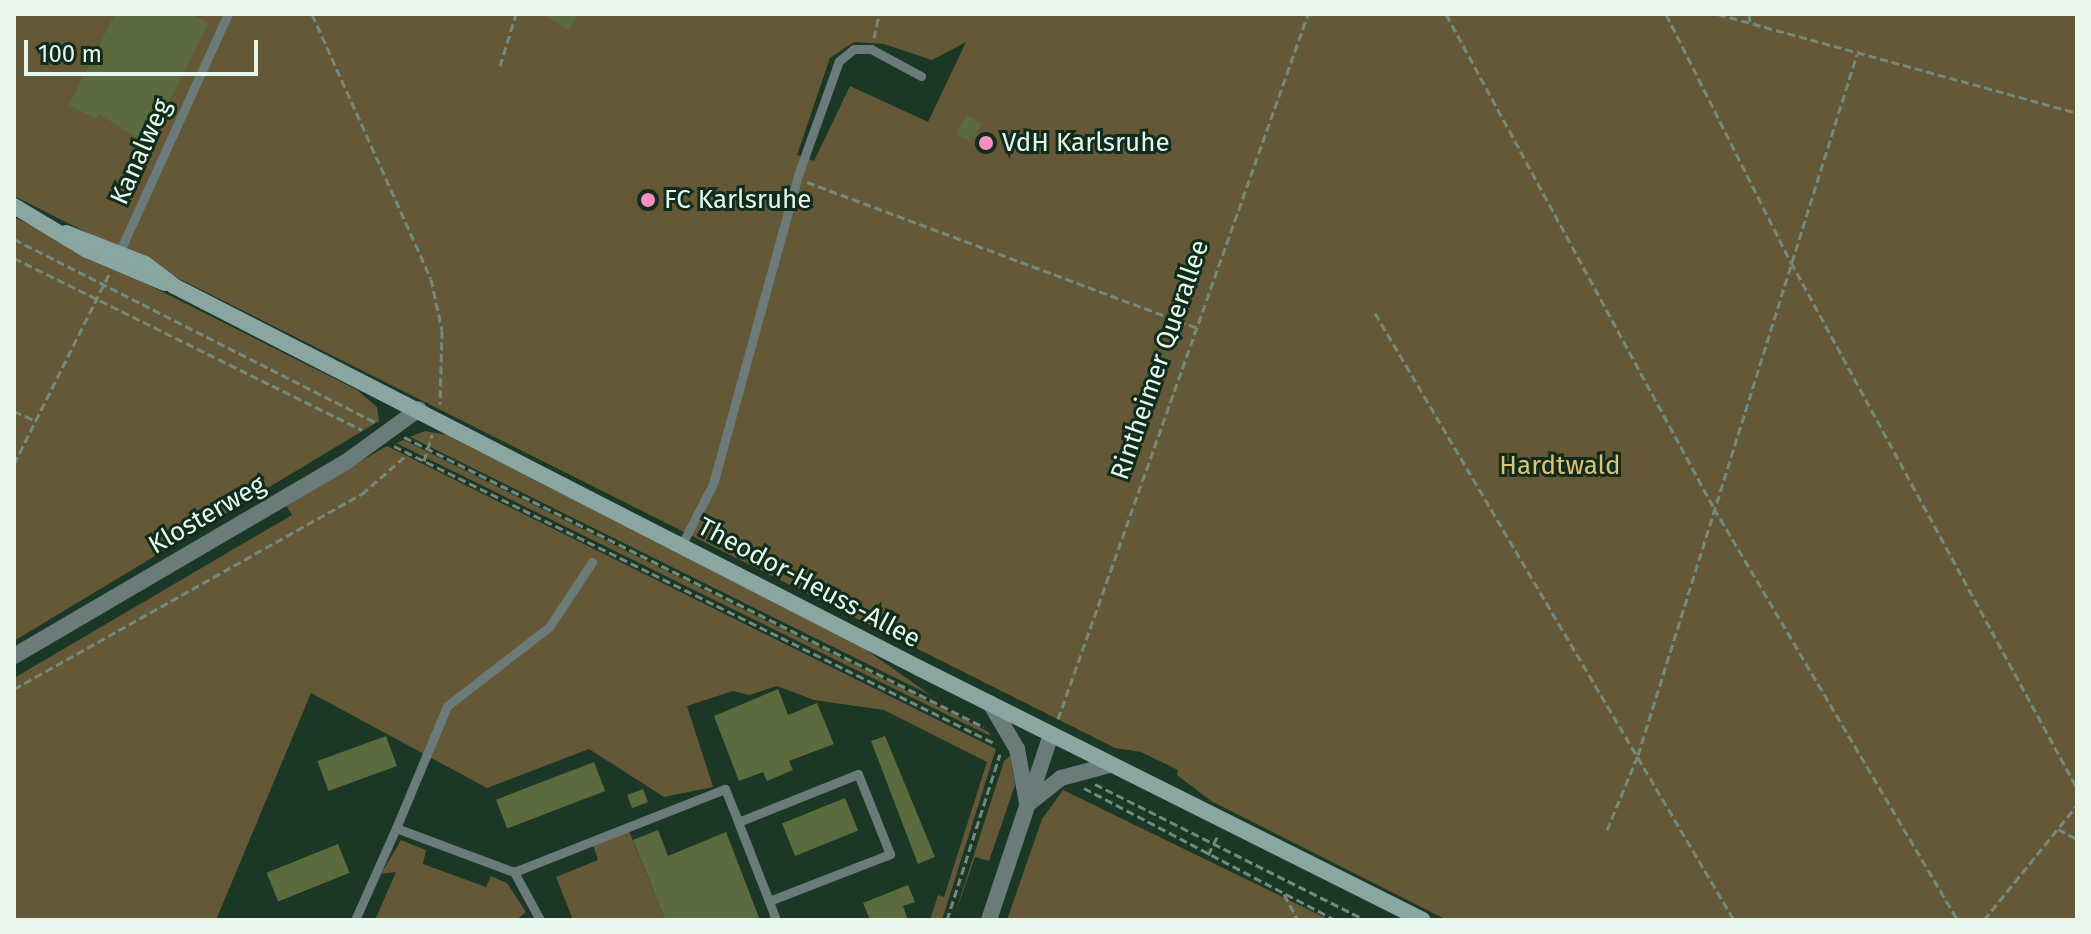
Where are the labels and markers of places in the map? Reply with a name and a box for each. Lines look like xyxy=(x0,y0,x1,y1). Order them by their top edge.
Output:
place label: VdH Karlsruhe xyxy=(1002,127,1170,159)
marker: VdH Karlsruhe xyxy=(977,134,995,152)
place label: FC Karlsruhe xyxy=(664,184,811,216)
marker: FC Karlsruhe xyxy=(639,191,657,209)

